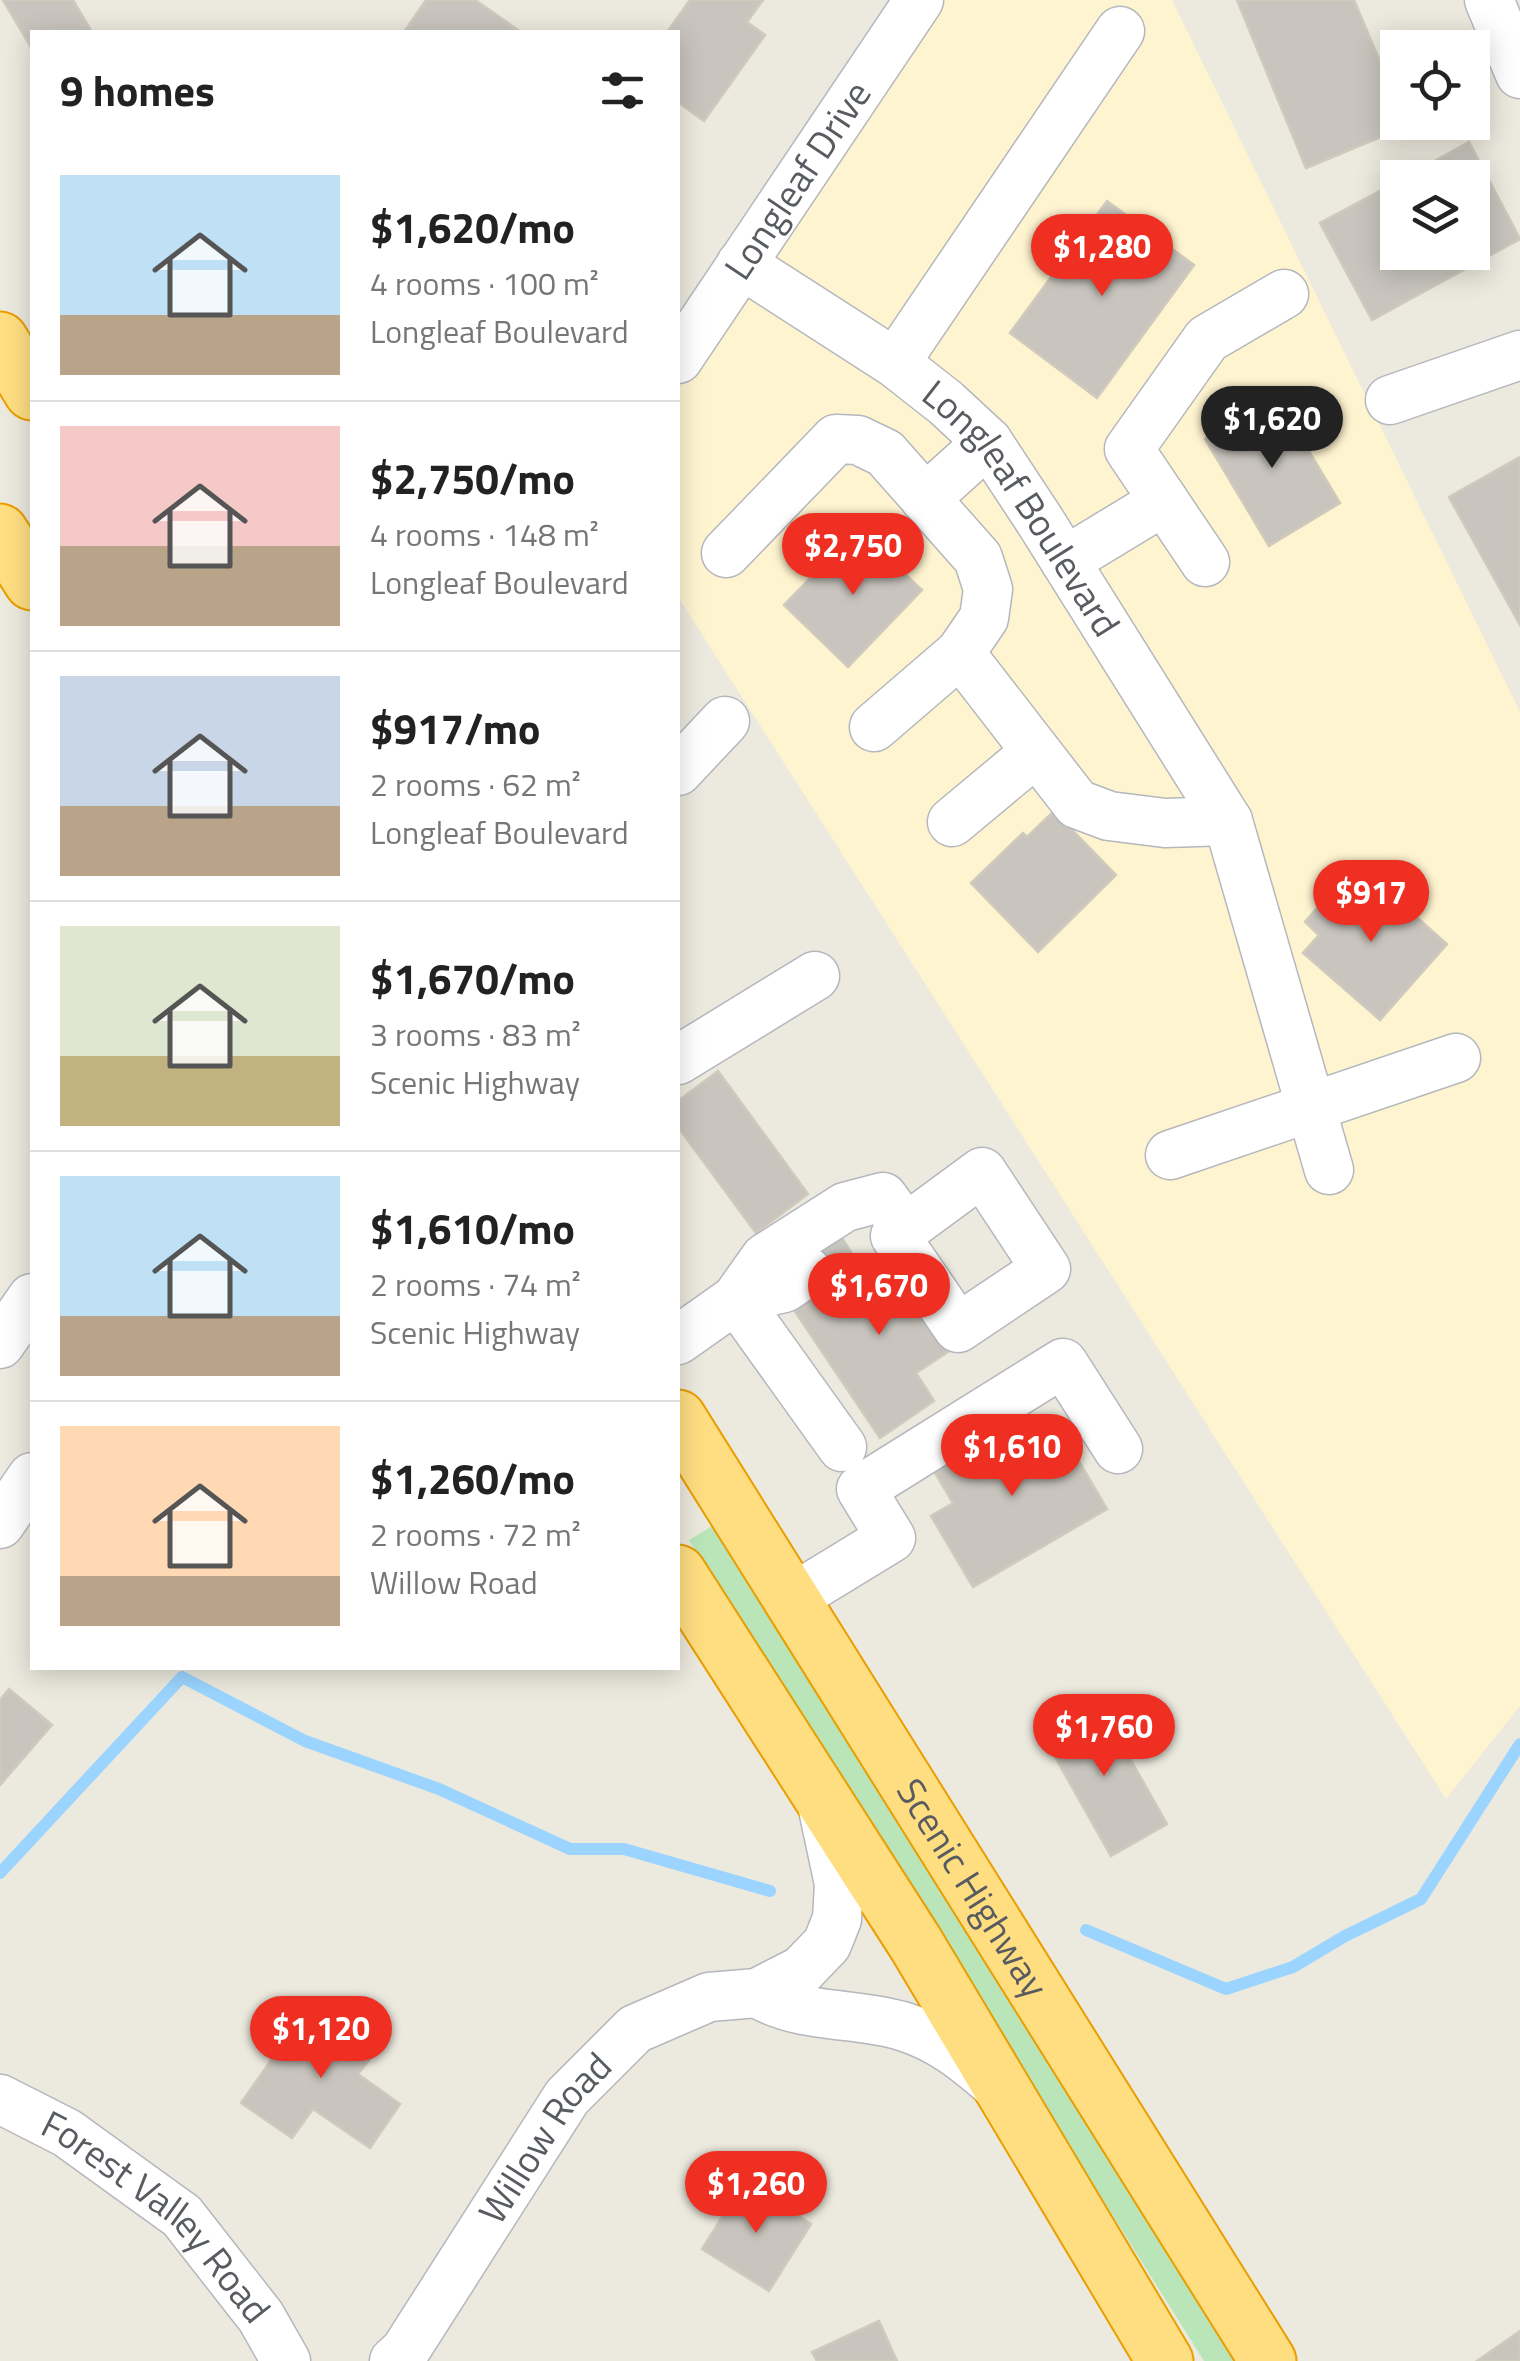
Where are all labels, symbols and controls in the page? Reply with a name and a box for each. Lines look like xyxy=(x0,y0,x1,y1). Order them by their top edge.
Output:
map controls xyxy=(1380,30,1490,270)
button: locate xyxy=(1380,30,1490,140)
text: 9 homes xyxy=(60,58,215,122)
icon: filters xyxy=(595,63,650,118)
street label: Longleaf Drive xyxy=(709,69,885,291)
button: layers xyxy=(1380,160,1490,270)
text: $1,620/mo xyxy=(370,195,575,259)
pin: $1,280 xyxy=(1021,214,1183,299)
icon: home xyxy=(140,215,260,335)
text: $1,280 xyxy=(1053,222,1151,270)
text: 4 rooms · 100 m² xyxy=(370,259,599,307)
text: Longleaf Boulevard xyxy=(370,307,629,355)
street label: Longleaf Boulevard xyxy=(910,365,1135,648)
pin: $1,620 xyxy=(1191,386,1353,471)
text: $1,620 xyxy=(1223,394,1321,442)
text: $2,750/mo xyxy=(370,446,575,510)
icon: home xyxy=(140,466,260,586)
text: 4 rooms · 148 m² xyxy=(370,510,599,558)
pin: $2,750 xyxy=(772,513,934,598)
text: $2,750 xyxy=(804,521,902,569)
text: Longleaf Boulevard xyxy=(370,558,629,606)
text: $917/mo xyxy=(370,696,540,760)
icon: home xyxy=(140,716,260,836)
text: 2 rooms · 62 m² xyxy=(370,760,581,808)
text: Longleaf Boulevard xyxy=(370,808,629,856)
pin: $917 xyxy=(1312,860,1430,945)
text: $917 xyxy=(1335,868,1407,916)
text: $1,670/mo xyxy=(370,946,575,1010)
icon: home xyxy=(140,966,260,1086)
text: 3 rooms · 83 m² xyxy=(370,1010,581,1058)
text: Scenic Highway xyxy=(370,1058,580,1106)
text: $1,610/mo xyxy=(370,1196,575,1260)
icon: home xyxy=(140,1216,260,1336)
pin: $1,670 xyxy=(798,1253,960,1338)
text: 2 rooms · 74 m² xyxy=(370,1260,581,1308)
text: $1,670 xyxy=(830,1261,928,1309)
text: Scenic Highway xyxy=(370,1308,580,1356)
pin: $1,610 xyxy=(931,1414,1093,1499)
text: $1,610 xyxy=(963,1422,1061,1470)
text: $1,260/mo xyxy=(370,1446,575,1510)
icon: home xyxy=(140,1466,260,1586)
text: 2 rooms · 72 m² xyxy=(370,1510,581,1558)
text: Willow Road xyxy=(370,1558,538,1606)
pin: $1,760 xyxy=(1023,1694,1185,1779)
text: $1,760 xyxy=(1055,1702,1153,1750)
street label: Scenic Highway xyxy=(882,1767,1064,2009)
pin: $1,120 xyxy=(240,1996,402,2081)
text: $1,120 xyxy=(272,2004,370,2052)
street label: Willow Road xyxy=(463,2038,625,2235)
street label: Forest Valley Road xyxy=(32,2095,285,2335)
pin: $1,260 xyxy=(675,2151,837,2236)
text: $1,260 xyxy=(707,2159,805,2207)

